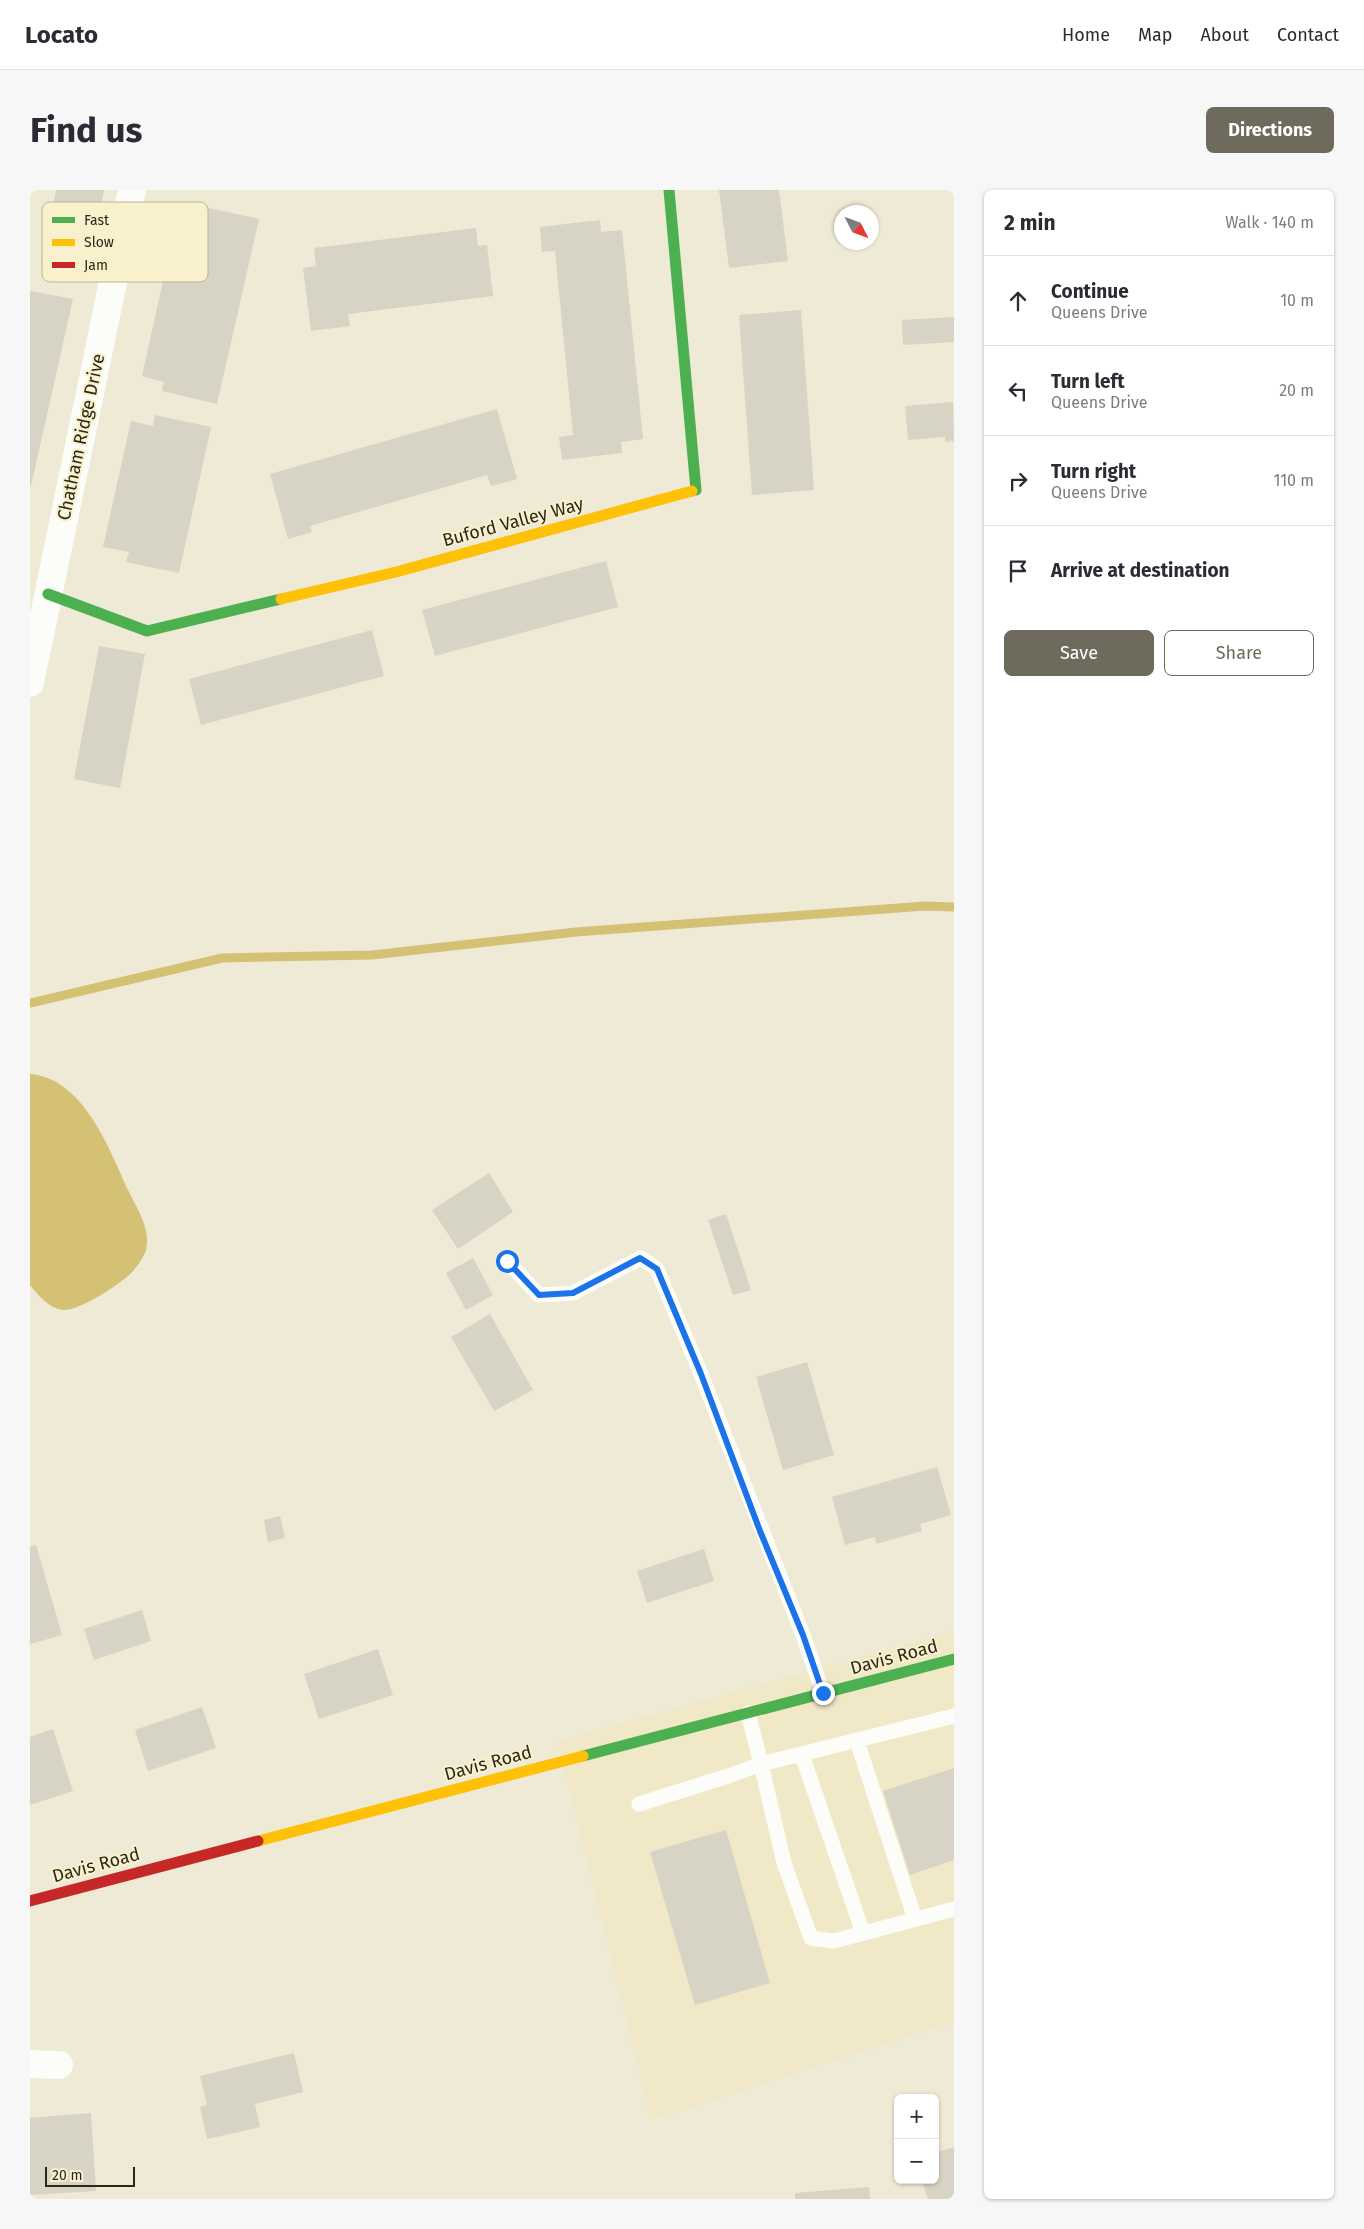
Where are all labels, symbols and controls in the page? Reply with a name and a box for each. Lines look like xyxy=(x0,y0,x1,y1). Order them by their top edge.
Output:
text: Locato xyxy=(25,21,98,49)
text: Home xyxy=(1062,24,1110,46)
text: Map xyxy=(1138,24,1172,46)
text: About xyxy=(1200,24,1249,46)
text: Contact xyxy=(1277,24,1339,46)
button: Directions xyxy=(1206,107,1334,153)
text: Find us xyxy=(30,109,142,151)
legend xyxy=(42,202,208,282)
north arrow xyxy=(834,205,879,250)
text: 2 min xyxy=(1004,210,1056,236)
text: Fast xyxy=(84,212,110,229)
text: Walk · 140 m xyxy=(1225,213,1314,232)
text: Slow xyxy=(84,234,114,251)
text: Jam xyxy=(84,257,108,274)
text: Continue xyxy=(1051,280,1129,303)
icon: ahead xyxy=(1004,287,1032,315)
text: 10 m xyxy=(1280,291,1314,310)
text: Queens Drive xyxy=(1051,303,1147,322)
street label: Chatham Ridge Drive xyxy=(53,352,109,522)
text: Turn left xyxy=(1051,370,1125,393)
icon: left xyxy=(1004,377,1032,405)
text: 20 m xyxy=(1279,381,1314,400)
text: Queens Drive xyxy=(1051,393,1147,412)
text: Turn right xyxy=(1051,460,1136,483)
icon: right xyxy=(1004,467,1032,495)
text: 110 m xyxy=(1273,471,1314,490)
text: Queens Drive xyxy=(1051,483,1147,502)
street label: Buford Valley Way xyxy=(440,493,586,551)
icon: arrive xyxy=(1004,557,1032,585)
text: Arrive at destination xyxy=(1051,559,1230,582)
button: Save xyxy=(1004,630,1154,676)
button: Share xyxy=(1164,630,1314,676)
route start xyxy=(496,1250,519,1273)
street label: Davis Road xyxy=(848,1635,940,1679)
route end xyxy=(812,1682,835,1705)
street label: Davis Road xyxy=(442,1741,534,1785)
street label: Davis Road xyxy=(50,1843,142,1887)
map controls xyxy=(894,2094,939,2184)
button: + xyxy=(894,2094,939,2139)
button: − xyxy=(894,2139,939,2184)
scale bar xyxy=(45,2164,135,2187)
text: 20 m xyxy=(52,2167,82,2184)

